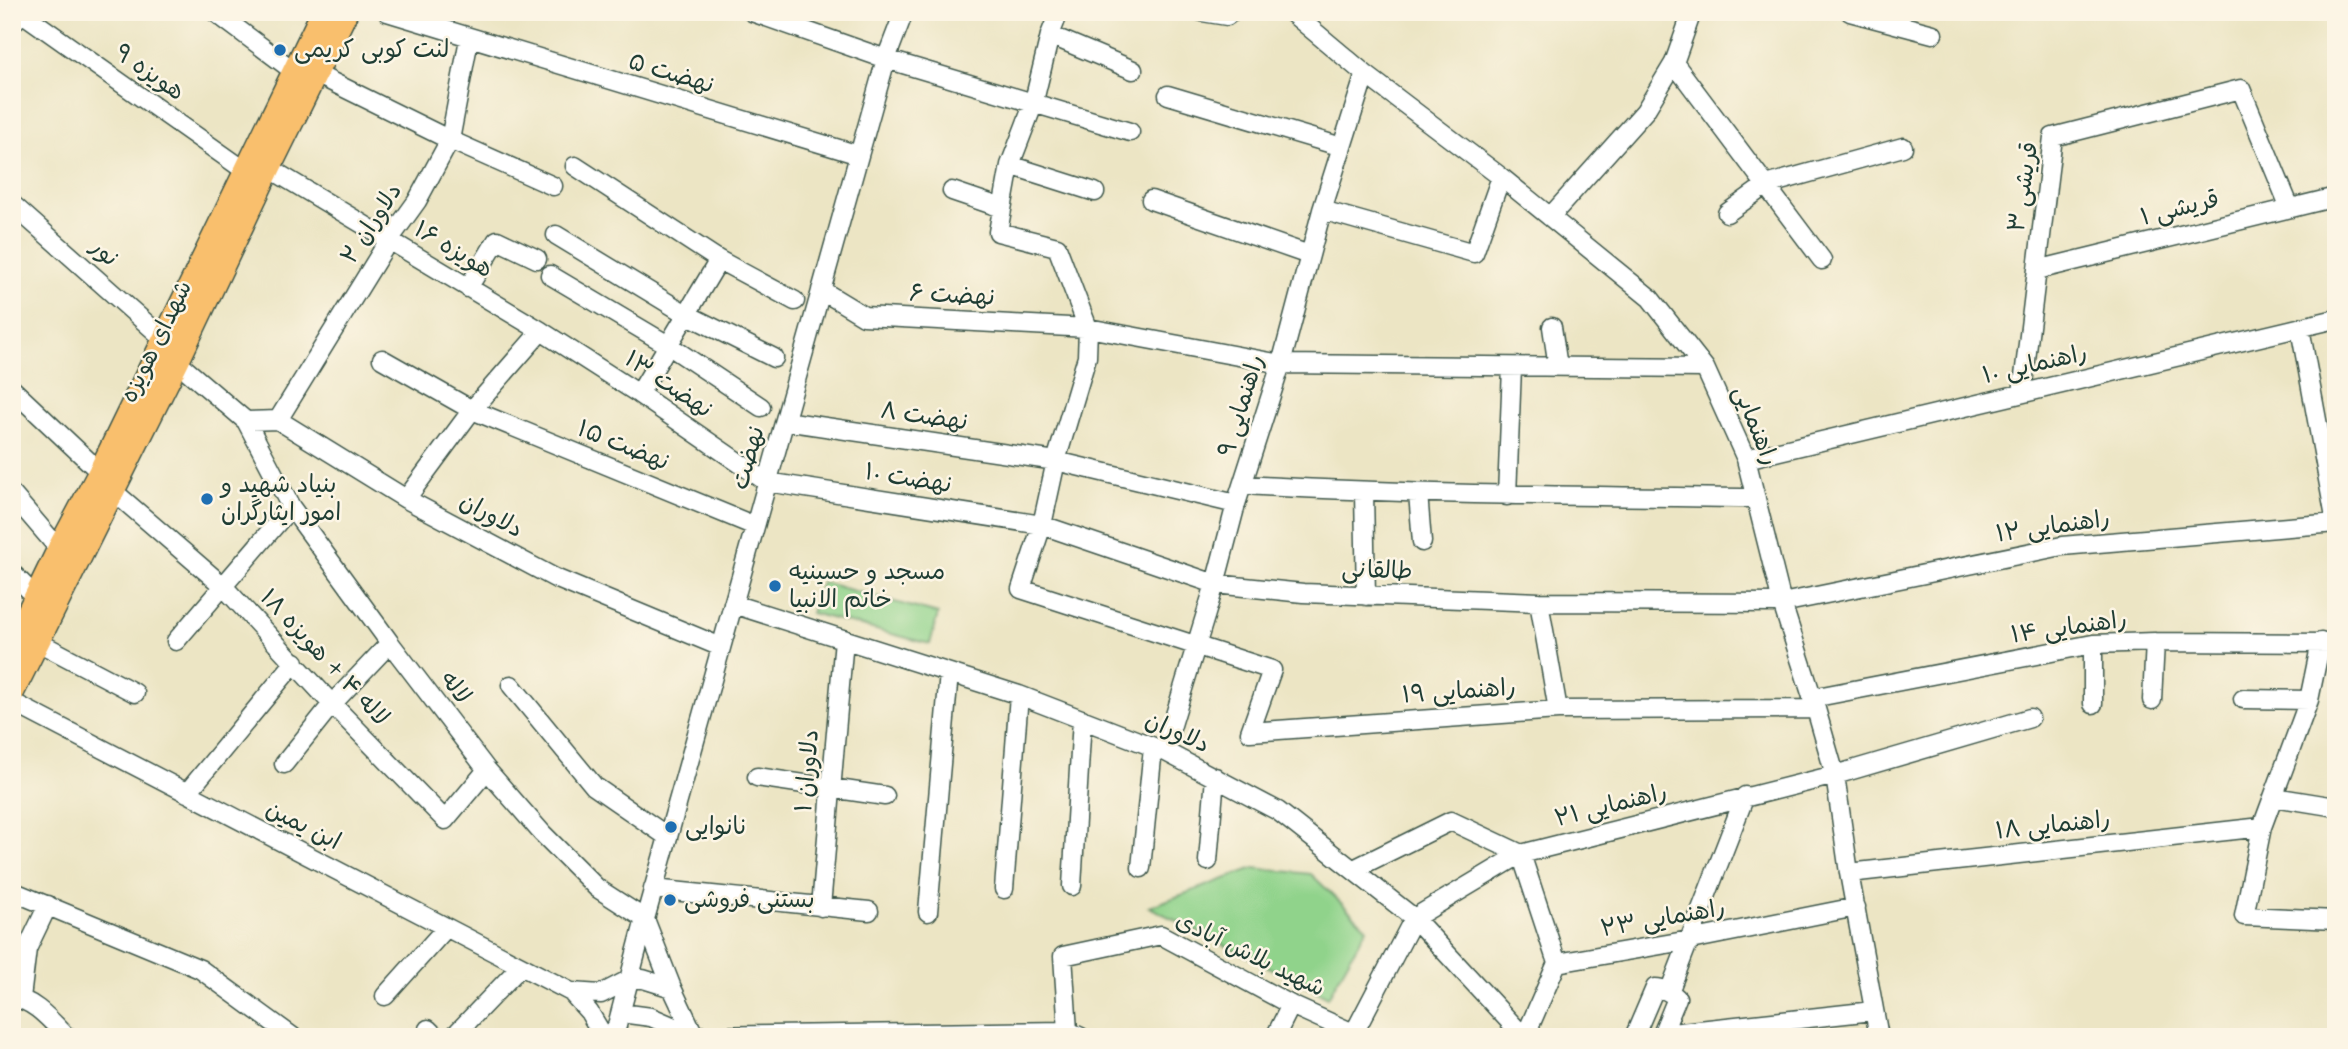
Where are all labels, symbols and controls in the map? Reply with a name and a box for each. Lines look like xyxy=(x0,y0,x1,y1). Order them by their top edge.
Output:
place label: لنت کوبی کریمی xyxy=(294,35,449,66)
street label: هویزه ۹ xyxy=(108,38,190,108)
marker: لنت کوبی کریمی xyxy=(272,42,288,58)
street label: نهضت ۵ xyxy=(624,46,718,102)
street label: قریشی ۳ xyxy=(2002,140,2046,234)
street label: دلاوران ۲ xyxy=(334,178,410,270)
street label: قریشی ۱ xyxy=(2137,184,2223,234)
street label: هویزه ۱۶ xyxy=(408,214,498,286)
street label: نور xyxy=(83,232,125,274)
street label: شهدای هویزه xyxy=(114,276,200,408)
street label: نهضت ۶ xyxy=(908,278,996,314)
street label: راهنمایی ۱۰ xyxy=(1979,338,2091,392)
street label: نهضت ۱۳ xyxy=(618,344,718,426)
street label: راهنمایی ۹ xyxy=(1212,351,1272,461)
street label: راهنمایی xyxy=(1725,381,1785,471)
street label: نهضت ۸ xyxy=(878,396,970,438)
street label: نهضت ۱۵ xyxy=(572,414,674,478)
street label: نهضت xyxy=(725,423,773,493)
street label: نهضت ۱۰ xyxy=(862,457,954,501)
place label: بنیاد شهید و امور ایثارگران xyxy=(219,470,341,529)
street label: دلاوران xyxy=(454,486,528,546)
marker: بنیاد شهید و امور ایثارگران xyxy=(199,491,215,507)
street label: راهنمایی ۱۲ xyxy=(1994,504,2112,550)
street label: طالقانی xyxy=(1341,554,1413,588)
place label: مسجد و حسینیه خاتم الانبیا xyxy=(789,557,945,617)
marker: مسجد و حسینیه خاتم الانبیا xyxy=(767,578,783,594)
street label: لاله ۴ + هویزه ۱۸ xyxy=(252,583,396,733)
street label: راهنمایی ۱۴ xyxy=(2009,605,2129,651)
street label: لاله xyxy=(432,665,478,711)
street label: راهنمایی ۱۹ xyxy=(1401,673,1517,711)
street label: دلاوران xyxy=(1140,705,1214,761)
street label: دلاوران ۱ xyxy=(789,728,827,814)
street label: راهنمایی ۲۱ xyxy=(1551,777,1671,835)
street label: ابن یمین xyxy=(260,794,346,858)
street label: راهنمایی ۱۸ xyxy=(1994,805,2112,847)
place label: نانوایی xyxy=(685,812,747,843)
marker: نانوایی xyxy=(663,819,679,835)
place label: بستنی فروشی xyxy=(684,885,815,916)
marker: بستنی فروشی xyxy=(662,892,678,908)
street label: راهنمایی ۲۳ xyxy=(1598,893,1728,945)
street label: شهید بلاش آبادی xyxy=(1170,905,1330,1005)

